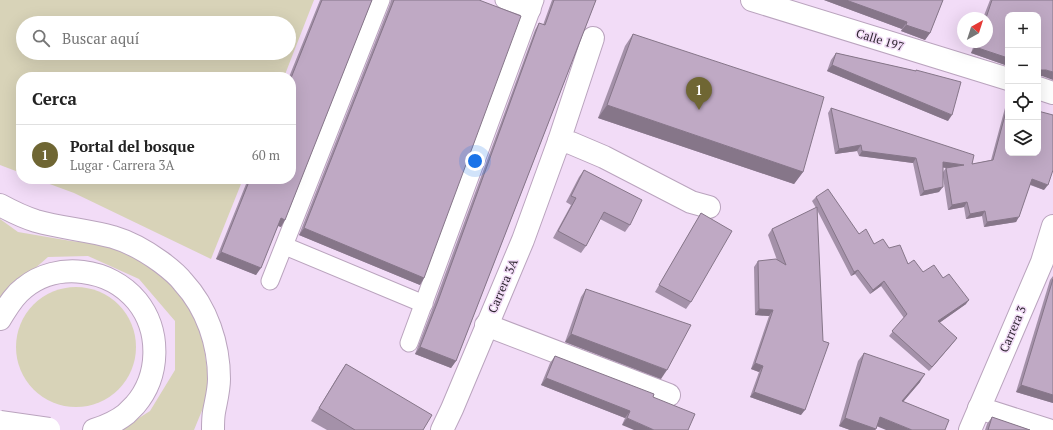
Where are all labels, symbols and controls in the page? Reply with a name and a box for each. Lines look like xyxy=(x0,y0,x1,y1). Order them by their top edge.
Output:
north arrow xyxy=(957,12,993,48)
map controls xyxy=(1005,12,1041,156)
button: + xyxy=(1005,12,1041,48)
search box xyxy=(16,16,296,60)
street label: Calle 197 xyxy=(854,25,906,54)
icon: search xyxy=(30,27,52,49)
text: Buscar aquí xyxy=(62,28,139,48)
button: − xyxy=(1005,48,1041,84)
pin: 1 xyxy=(686,77,712,110)
button: locate xyxy=(1005,84,1041,120)
text: Cerca xyxy=(32,87,77,110)
button: layers xyxy=(1005,120,1041,156)
text: Portal del bosque xyxy=(70,136,195,156)
text: 1 xyxy=(41,146,49,164)
text: 60 m xyxy=(252,146,280,164)
your location xyxy=(465,151,485,171)
text: Lugar · Carrera 3A xyxy=(70,156,174,174)
street label: Carrera 3A xyxy=(484,256,521,315)
street label: Carrera 3 xyxy=(996,303,1029,354)

